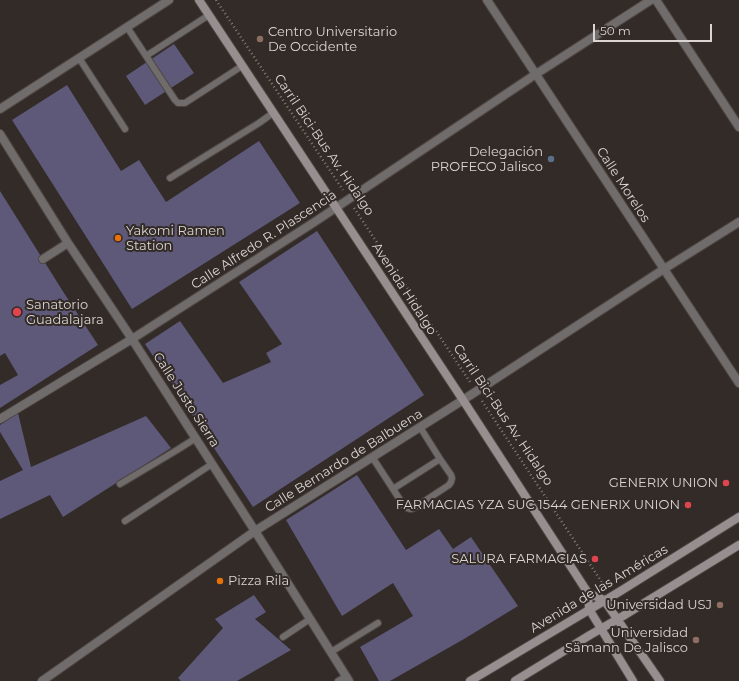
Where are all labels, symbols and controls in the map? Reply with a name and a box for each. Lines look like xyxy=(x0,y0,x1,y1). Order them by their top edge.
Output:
scale bar xyxy=(595,16,714,42)
text: 50 m xyxy=(600,23,631,38)
place label: Centro Universitario De Occidente xyxy=(268,24,397,55)
marker: Centro Universitario De Occidente xyxy=(255,34,265,44)
street label: Carril Bici-Bus Av. Hidalgo xyxy=(271,71,377,219)
place label: Delegación PROFECO Jalisco xyxy=(431,144,543,175)
street label: Calle Morelos xyxy=(593,144,653,226)
marker: Delegación PROFECO Jalisco xyxy=(546,154,556,164)
street label: Calle Alfredo R. Plascencia xyxy=(188,187,340,293)
place label: Yakomi Ramen Station xyxy=(126,223,225,254)
marker: Yakomi Ramen Station xyxy=(113,233,123,243)
street label: Avenida Hidalgo xyxy=(368,240,440,338)
place label: Sanatorio Guadalajara xyxy=(26,297,104,328)
marker: Sanatorio Guadalajara xyxy=(11,306,23,318)
street label: Carril Bici-Bus Av. Hidalgo xyxy=(450,341,556,489)
street label: Calle Justo Sierra xyxy=(149,350,223,450)
street label: Calle Bernardo de Balbuena xyxy=(262,406,426,516)
place label: GENERIX UNION xyxy=(609,475,718,491)
marker: GENERIX UNION xyxy=(721,478,731,488)
place label: FARMACIAS YZA SUC 1544 GENERIX UNION xyxy=(396,497,680,513)
marker: FARMACIAS YZA SUC 1544 GENERIX UNION xyxy=(683,500,693,510)
street label: Avenida de las Américas xyxy=(527,542,671,636)
place label: SALURA FARMACIAS xyxy=(451,551,587,567)
marker: SALURA FARMACIAS xyxy=(590,554,600,564)
place label: Pizza Rila xyxy=(228,573,289,589)
marker: Pizza Rila xyxy=(215,576,225,586)
place label: Universidad USJ xyxy=(606,597,712,613)
marker: Universidad USJ xyxy=(715,600,725,610)
place label: Universidad Sämann De Jalisco xyxy=(565,625,688,656)
marker: Universidad Sämann De Jalisco xyxy=(691,635,701,645)

